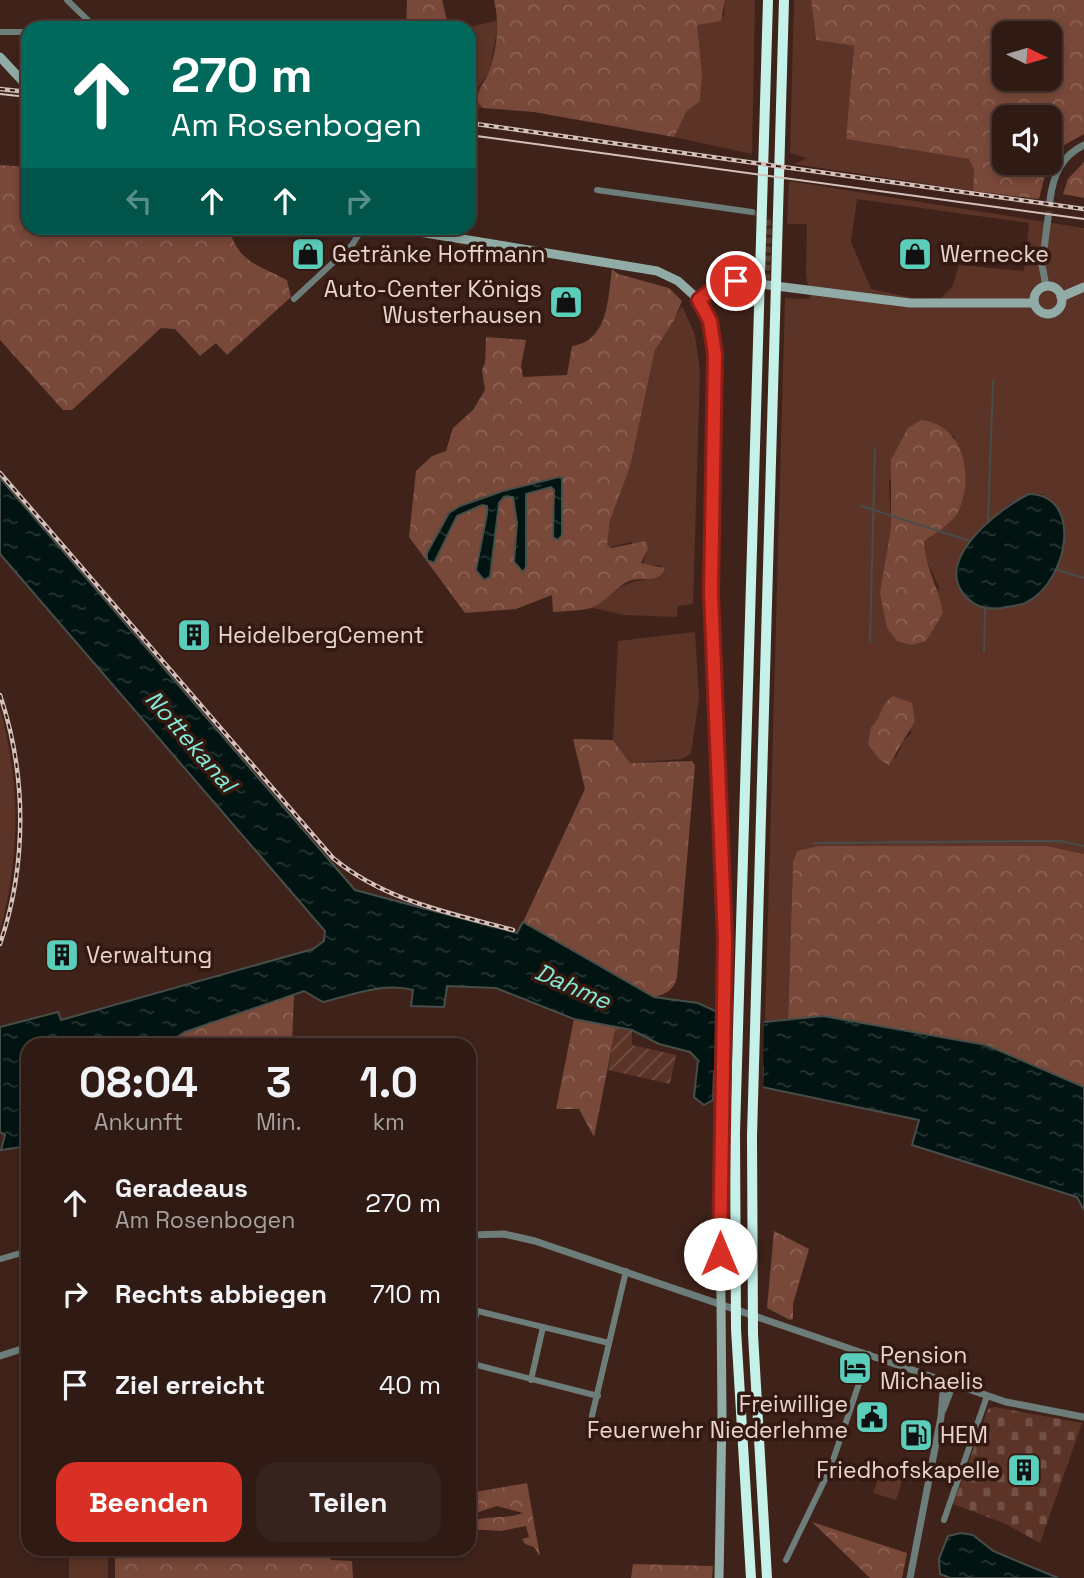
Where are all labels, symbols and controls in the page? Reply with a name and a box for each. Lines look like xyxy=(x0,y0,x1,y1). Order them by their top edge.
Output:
north arrow xyxy=(992,21,1062,91)
map controls xyxy=(992,21,1062,175)
text: 270 m xyxy=(171,44,313,106)
icon: ahead xyxy=(56,49,147,140)
text: Am Rosenbogen xyxy=(171,105,422,145)
button: sound xyxy=(992,105,1062,175)
icon: left xyxy=(120,182,158,220)
icon: ahead xyxy=(193,182,231,220)
icon: ahead xyxy=(266,182,304,220)
icon: right xyxy=(339,182,377,220)
shop icon: Getränke Hoffmann xyxy=(289,235,327,273)
shop icon: Wernecke xyxy=(896,235,934,273)
place label: Getränke Hoffmann xyxy=(332,239,545,269)
place label: Wernecke xyxy=(940,239,1049,269)
pin xyxy=(706,251,766,311)
icon: arrive xyxy=(717,262,755,300)
place label: Auto-Center Königs Wusterhausen xyxy=(324,274,542,330)
shop icon: Auto-Center Königs Wusterhausen xyxy=(547,283,585,321)
building icon: HeidelbergCement xyxy=(175,616,213,654)
place label: HeidelbergCement xyxy=(218,620,424,650)
water label: Nottekanal xyxy=(138,684,246,801)
building icon: Verwaltung xyxy=(43,936,81,974)
place label: Verwaltung xyxy=(86,940,212,970)
water label: Dahme xyxy=(530,956,616,1017)
text: 08:04 xyxy=(79,1056,198,1109)
text: 3 xyxy=(266,1056,292,1109)
text: 1.0 xyxy=(360,1056,418,1109)
text: Ankunft xyxy=(94,1107,183,1137)
text: Min. xyxy=(256,1107,302,1137)
text: km xyxy=(373,1107,405,1137)
text: Geradeaus xyxy=(115,1171,248,1205)
icon: ahead xyxy=(56,1184,94,1222)
text: 270 m xyxy=(365,1186,441,1220)
text: Am Rosenbogen xyxy=(115,1205,295,1235)
position arrow xyxy=(683,1217,757,1291)
icon: right xyxy=(56,1275,94,1313)
text: Rechts abbiegen xyxy=(115,1277,327,1311)
text: 710 m xyxy=(370,1277,441,1311)
place label: Pension Michaelis xyxy=(880,1340,983,1396)
hotel icon: Pension Michaelis xyxy=(836,1349,874,1387)
icon: arrive xyxy=(56,1366,94,1404)
text: Ziel erreicht xyxy=(115,1368,265,1402)
text: 40 m xyxy=(379,1368,441,1402)
place label: Freiwillige Feuerwehr Niederlehme xyxy=(587,1389,848,1445)
public building icon: Freiwillige Feuerwehr Niederlehme xyxy=(853,1398,891,1436)
fuel station icon: HEM xyxy=(897,1416,935,1454)
place label: HEM xyxy=(940,1420,988,1450)
building icon: Friedhofskapelle xyxy=(1005,1451,1043,1489)
place label: Friedhofskapelle xyxy=(816,1455,1000,1485)
button: Beenden xyxy=(56,1462,242,1542)
button: Teilen xyxy=(256,1462,441,1542)

